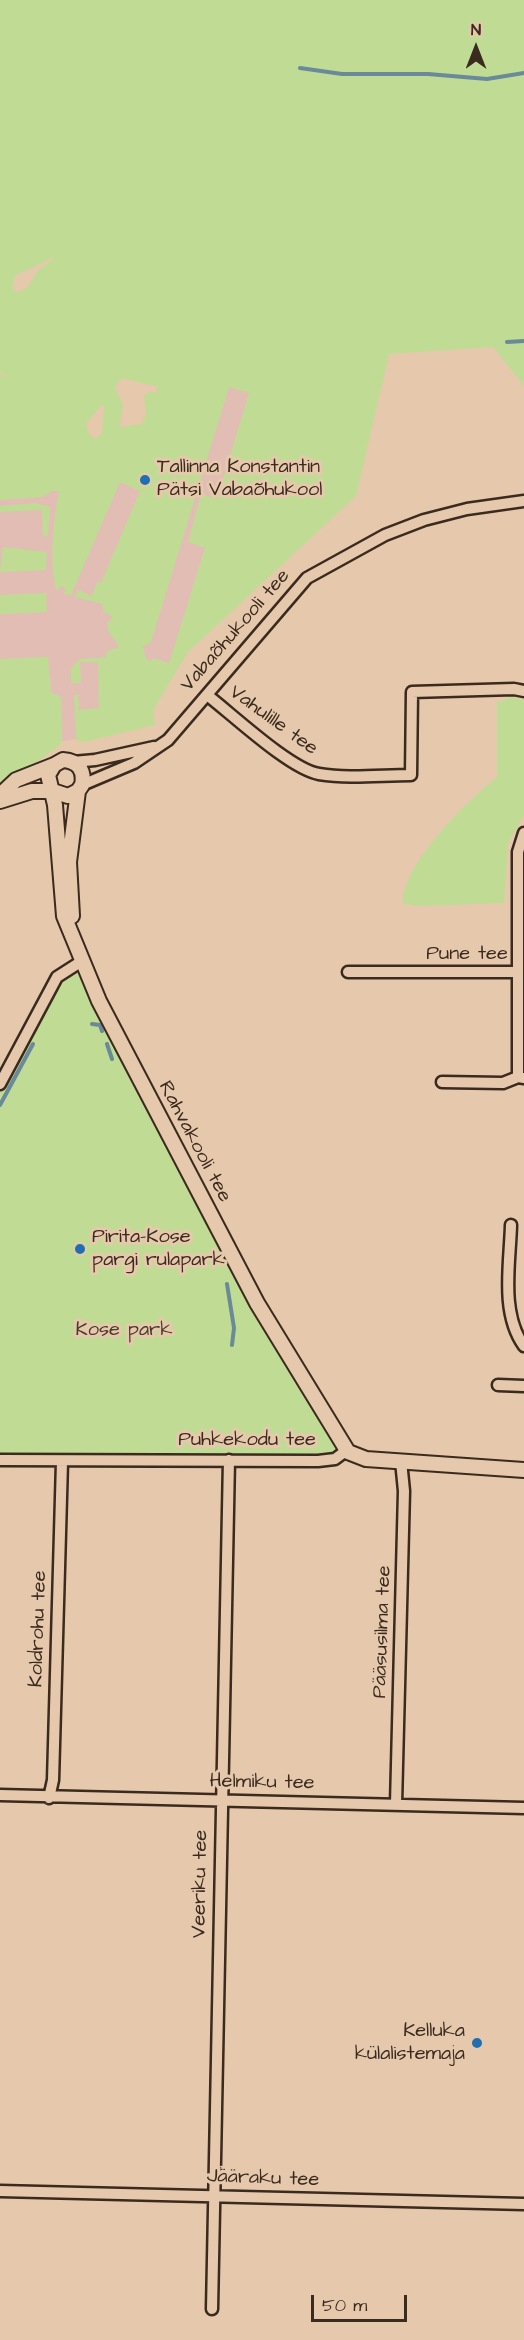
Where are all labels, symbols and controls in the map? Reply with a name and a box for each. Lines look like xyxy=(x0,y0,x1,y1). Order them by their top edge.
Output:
north arrow xyxy=(446,18,506,78)
text: N xyxy=(471,19,481,41)
place label: Tallinna Konstantin Pätsi Vabaõhukool xyxy=(157,456,322,503)
marker: Tallinna Konstantin Pätsi Vabaõhukool xyxy=(138,473,152,487)
street label: Vabaõhukooli tee xyxy=(176,565,296,697)
street label: Vahulille tee xyxy=(224,681,322,761)
street label: Pune tee xyxy=(426,943,508,967)
street label: Rahvakooli tee xyxy=(152,1077,236,1207)
place label: Pirita-Kose pargi rulapark xyxy=(92,1226,225,1273)
marker: Pirita-Kose pargi rulapark xyxy=(73,1242,87,1256)
park label: Kose park xyxy=(76,1319,172,1343)
street label: Puhkekodu tee xyxy=(178,1429,316,1453)
street label: Pääsusilma tee xyxy=(369,1565,397,1699)
street label: Koldrohu tee xyxy=(25,1570,53,1688)
street label: Helmiku tee xyxy=(209,1770,315,1796)
street label: Veeriku tee xyxy=(188,1830,214,1938)
place label: Kelluka külalistemaja xyxy=(355,2020,465,2067)
marker: Kelluka külalistemaja xyxy=(470,2036,484,2050)
street label: Jääraku tee xyxy=(206,2165,320,2193)
scale bar xyxy=(314,2283,410,2321)
text: 50 m xyxy=(322,2293,367,2318)

